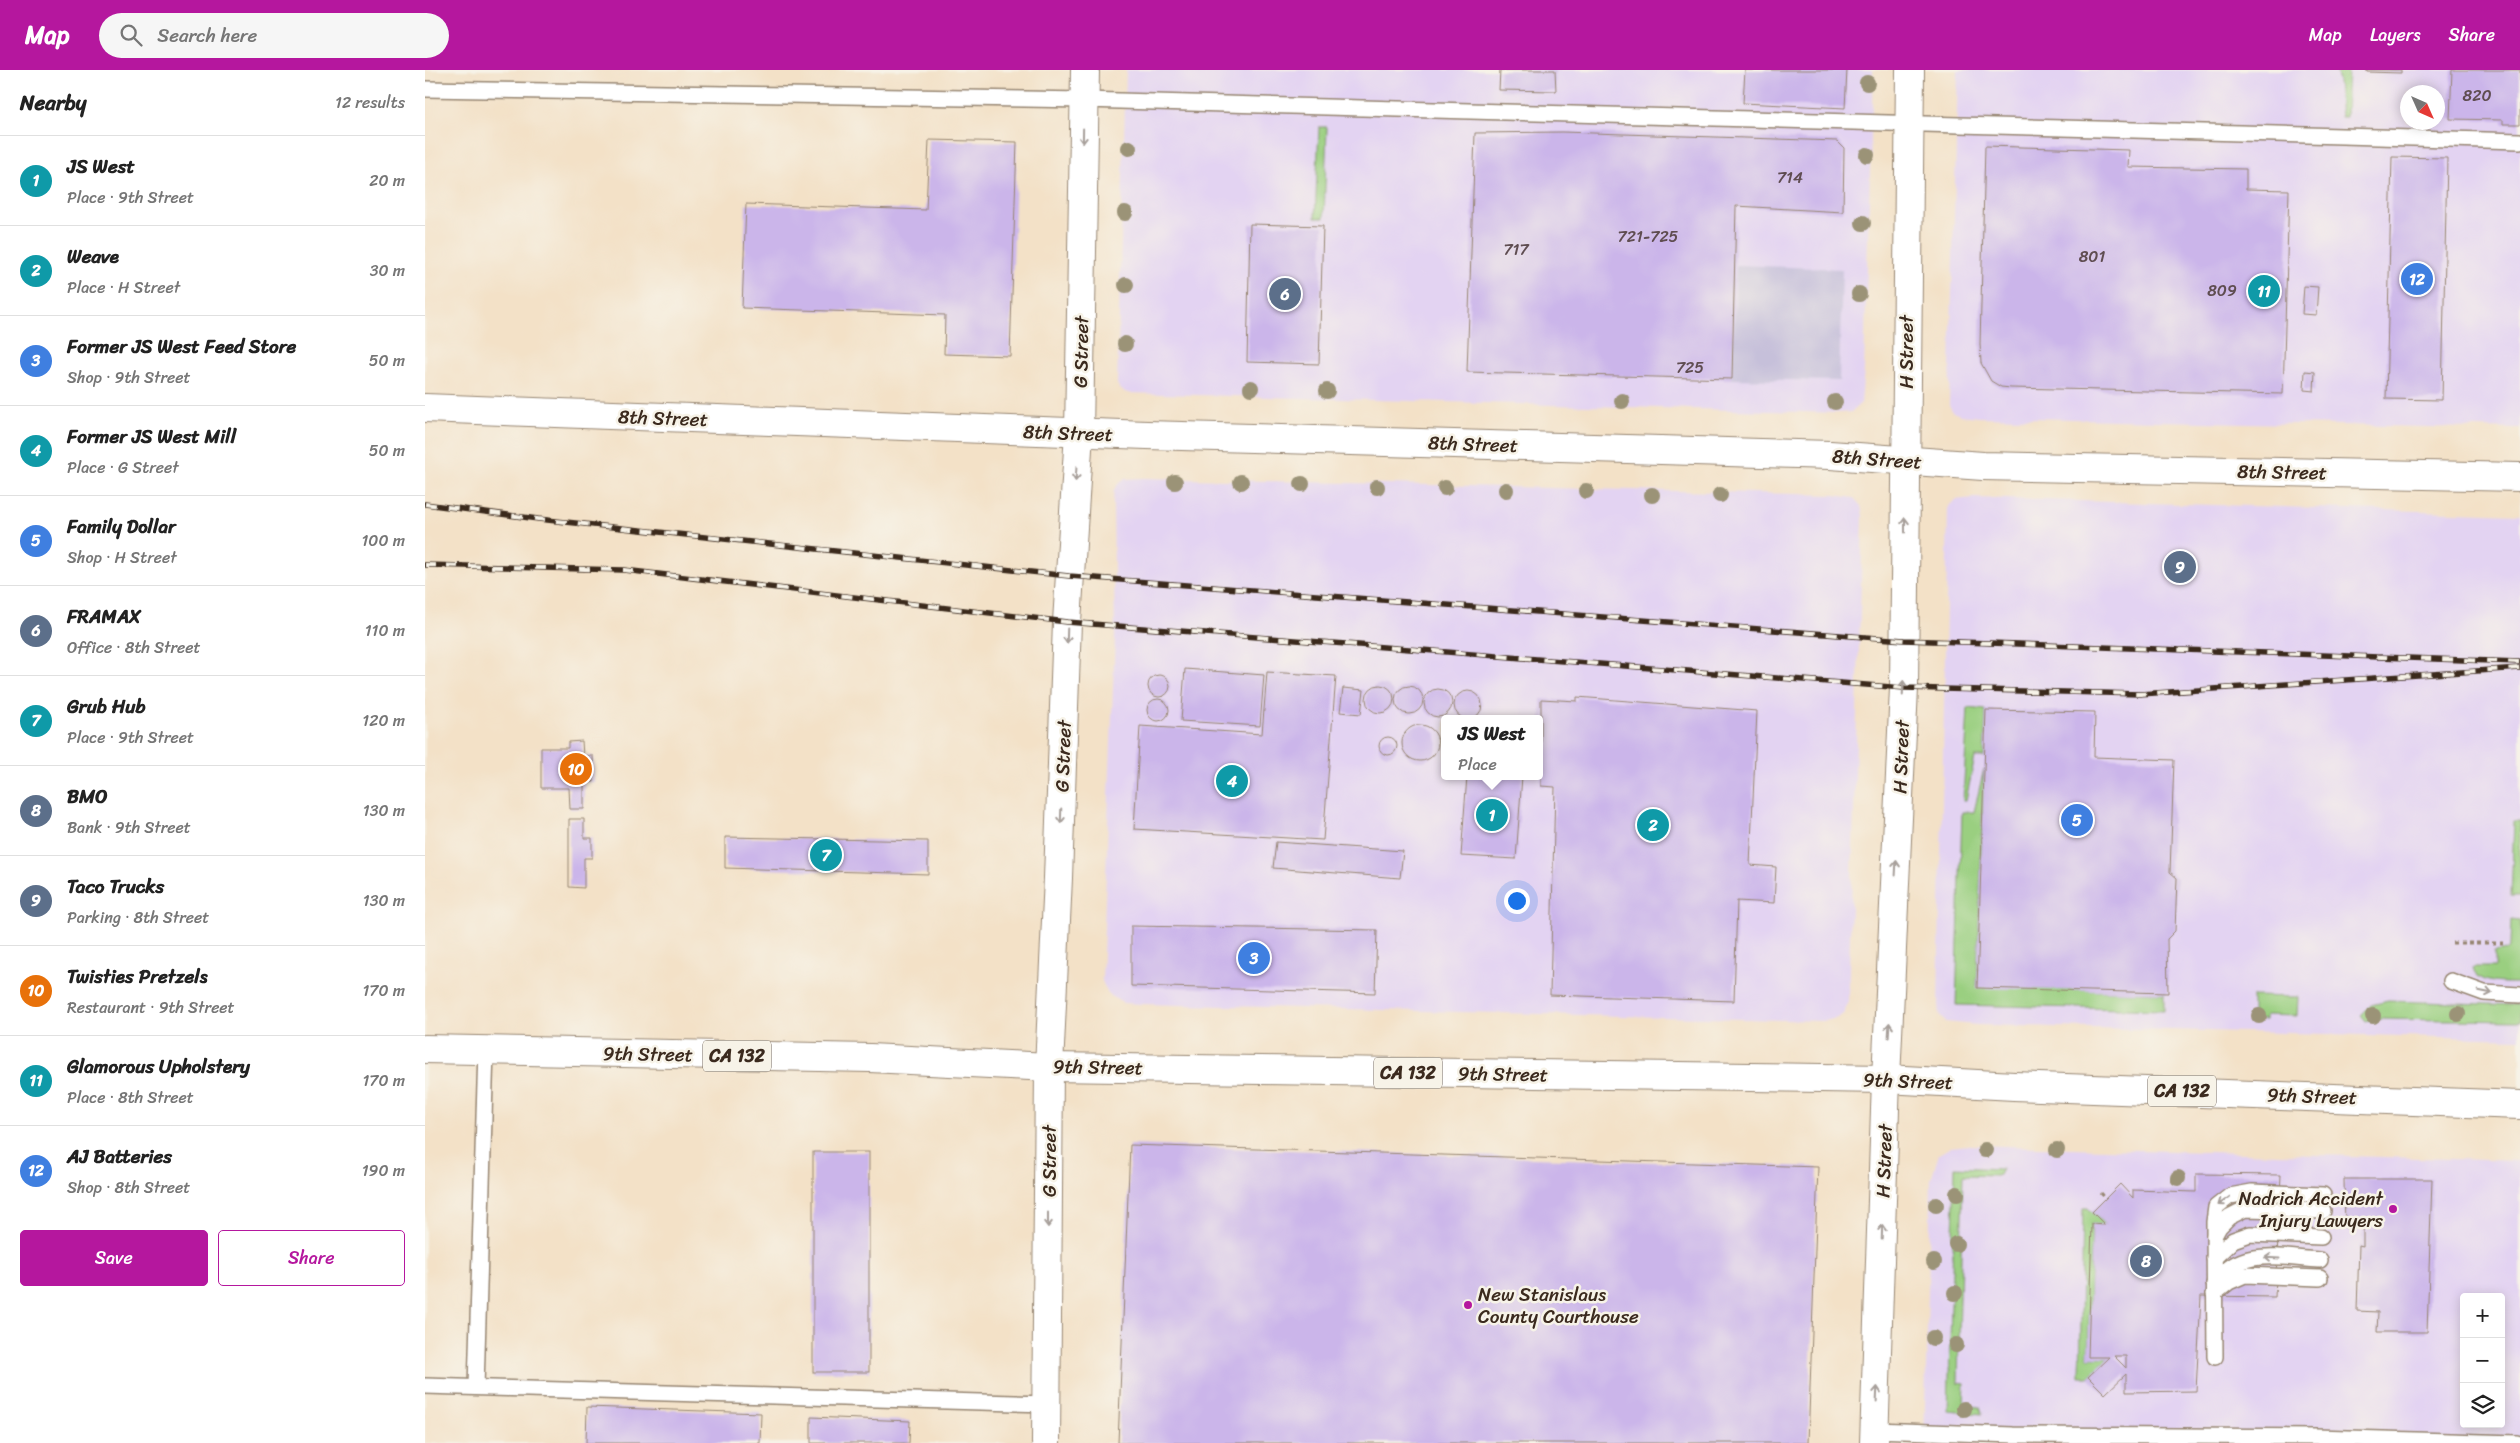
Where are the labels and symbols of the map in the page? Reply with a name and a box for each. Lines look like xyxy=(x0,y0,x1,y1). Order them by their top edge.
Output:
house number: 820 xyxy=(2463,81,2492,110)
north arrow xyxy=(2400,85,2445,130)
one-way arrow xyxy=(1079,128,1088,144)
house number: 714 xyxy=(1777,163,1803,192)
house number: 721-725 xyxy=(1618,222,1679,251)
house number: 717 xyxy=(1503,235,1529,264)
house number: 801 xyxy=(2079,242,2105,271)
pin: 12 xyxy=(2401,260,2433,298)
pin: 11 xyxy=(2248,272,2280,310)
pin: 6 xyxy=(1269,275,1301,313)
house number: 809 xyxy=(2207,276,2237,305)
street label: G Street xyxy=(1064,314,1098,388)
street label: H Street xyxy=(1890,314,1923,389)
house number: 725 xyxy=(1676,353,1704,382)
street label: 8th Street xyxy=(618,400,708,436)
street label: 8th Street xyxy=(1023,415,1113,451)
street label: 8th Street xyxy=(1428,426,1518,462)
street label: 8th Street xyxy=(1831,439,1923,479)
street label: 8th Street xyxy=(2237,455,2327,489)
one-way arrow xyxy=(1072,465,1081,481)
one-way arrow xyxy=(1900,518,1910,534)
pin: 9 xyxy=(2164,548,2196,586)
one-way arrow xyxy=(1062,628,1072,644)
one-way arrow xyxy=(1899,680,1908,696)
street label: G Street xyxy=(1045,718,1081,793)
street label: H Street xyxy=(1883,718,1919,794)
pin: 10 xyxy=(560,750,592,788)
pin: 4 xyxy=(1216,762,1248,800)
pin: 1 xyxy=(1476,796,1508,834)
pin: 5 xyxy=(2061,801,2093,839)
pin: 2 xyxy=(1637,806,1669,844)
one-way arrow xyxy=(1056,807,1066,823)
pin: 7 xyxy=(810,836,842,874)
one-way arrow xyxy=(1891,860,1900,876)
your location xyxy=(1504,888,1530,914)
pin: 3 xyxy=(1238,939,1270,977)
one-way arrow xyxy=(2476,988,2492,997)
one-way arrow xyxy=(1884,1022,1893,1038)
street label: 9th Street xyxy=(603,1037,693,1071)
road number: CA 132 xyxy=(703,1040,771,1071)
street label: 9th Street xyxy=(1053,1050,1143,1084)
street label: 9th Street xyxy=(1458,1057,1548,1091)
road number: CA 132 xyxy=(1374,1058,1442,1088)
street label: 9th Street xyxy=(1862,1063,1954,1099)
road number: CA 132 xyxy=(2148,1076,2216,1106)
street label: 9th Street xyxy=(2266,1078,2358,1114)
street label: H Street xyxy=(1866,1122,1902,1198)
street label: G Street xyxy=(1033,1124,1066,1197)
place label: Nadrich Accident Injury Lawyers xyxy=(2239,1182,2384,1237)
one-way arrow xyxy=(2217,1196,2231,1206)
marker: Nadrich Accident Injury Lawyers xyxy=(2387,1203,2399,1215)
one-way arrow xyxy=(1043,1212,1053,1228)
one-way arrow xyxy=(1877,1224,1887,1240)
pin: 8 xyxy=(2130,1242,2162,1280)
one-way arrow xyxy=(2264,1253,2280,1262)
place label: New Stanislaus County Courthouse xyxy=(1478,1278,1639,1333)
marker: New Stanislaus County Courthouse xyxy=(1462,1299,1474,1311)
one-way arrow xyxy=(1872,1387,1881,1403)

